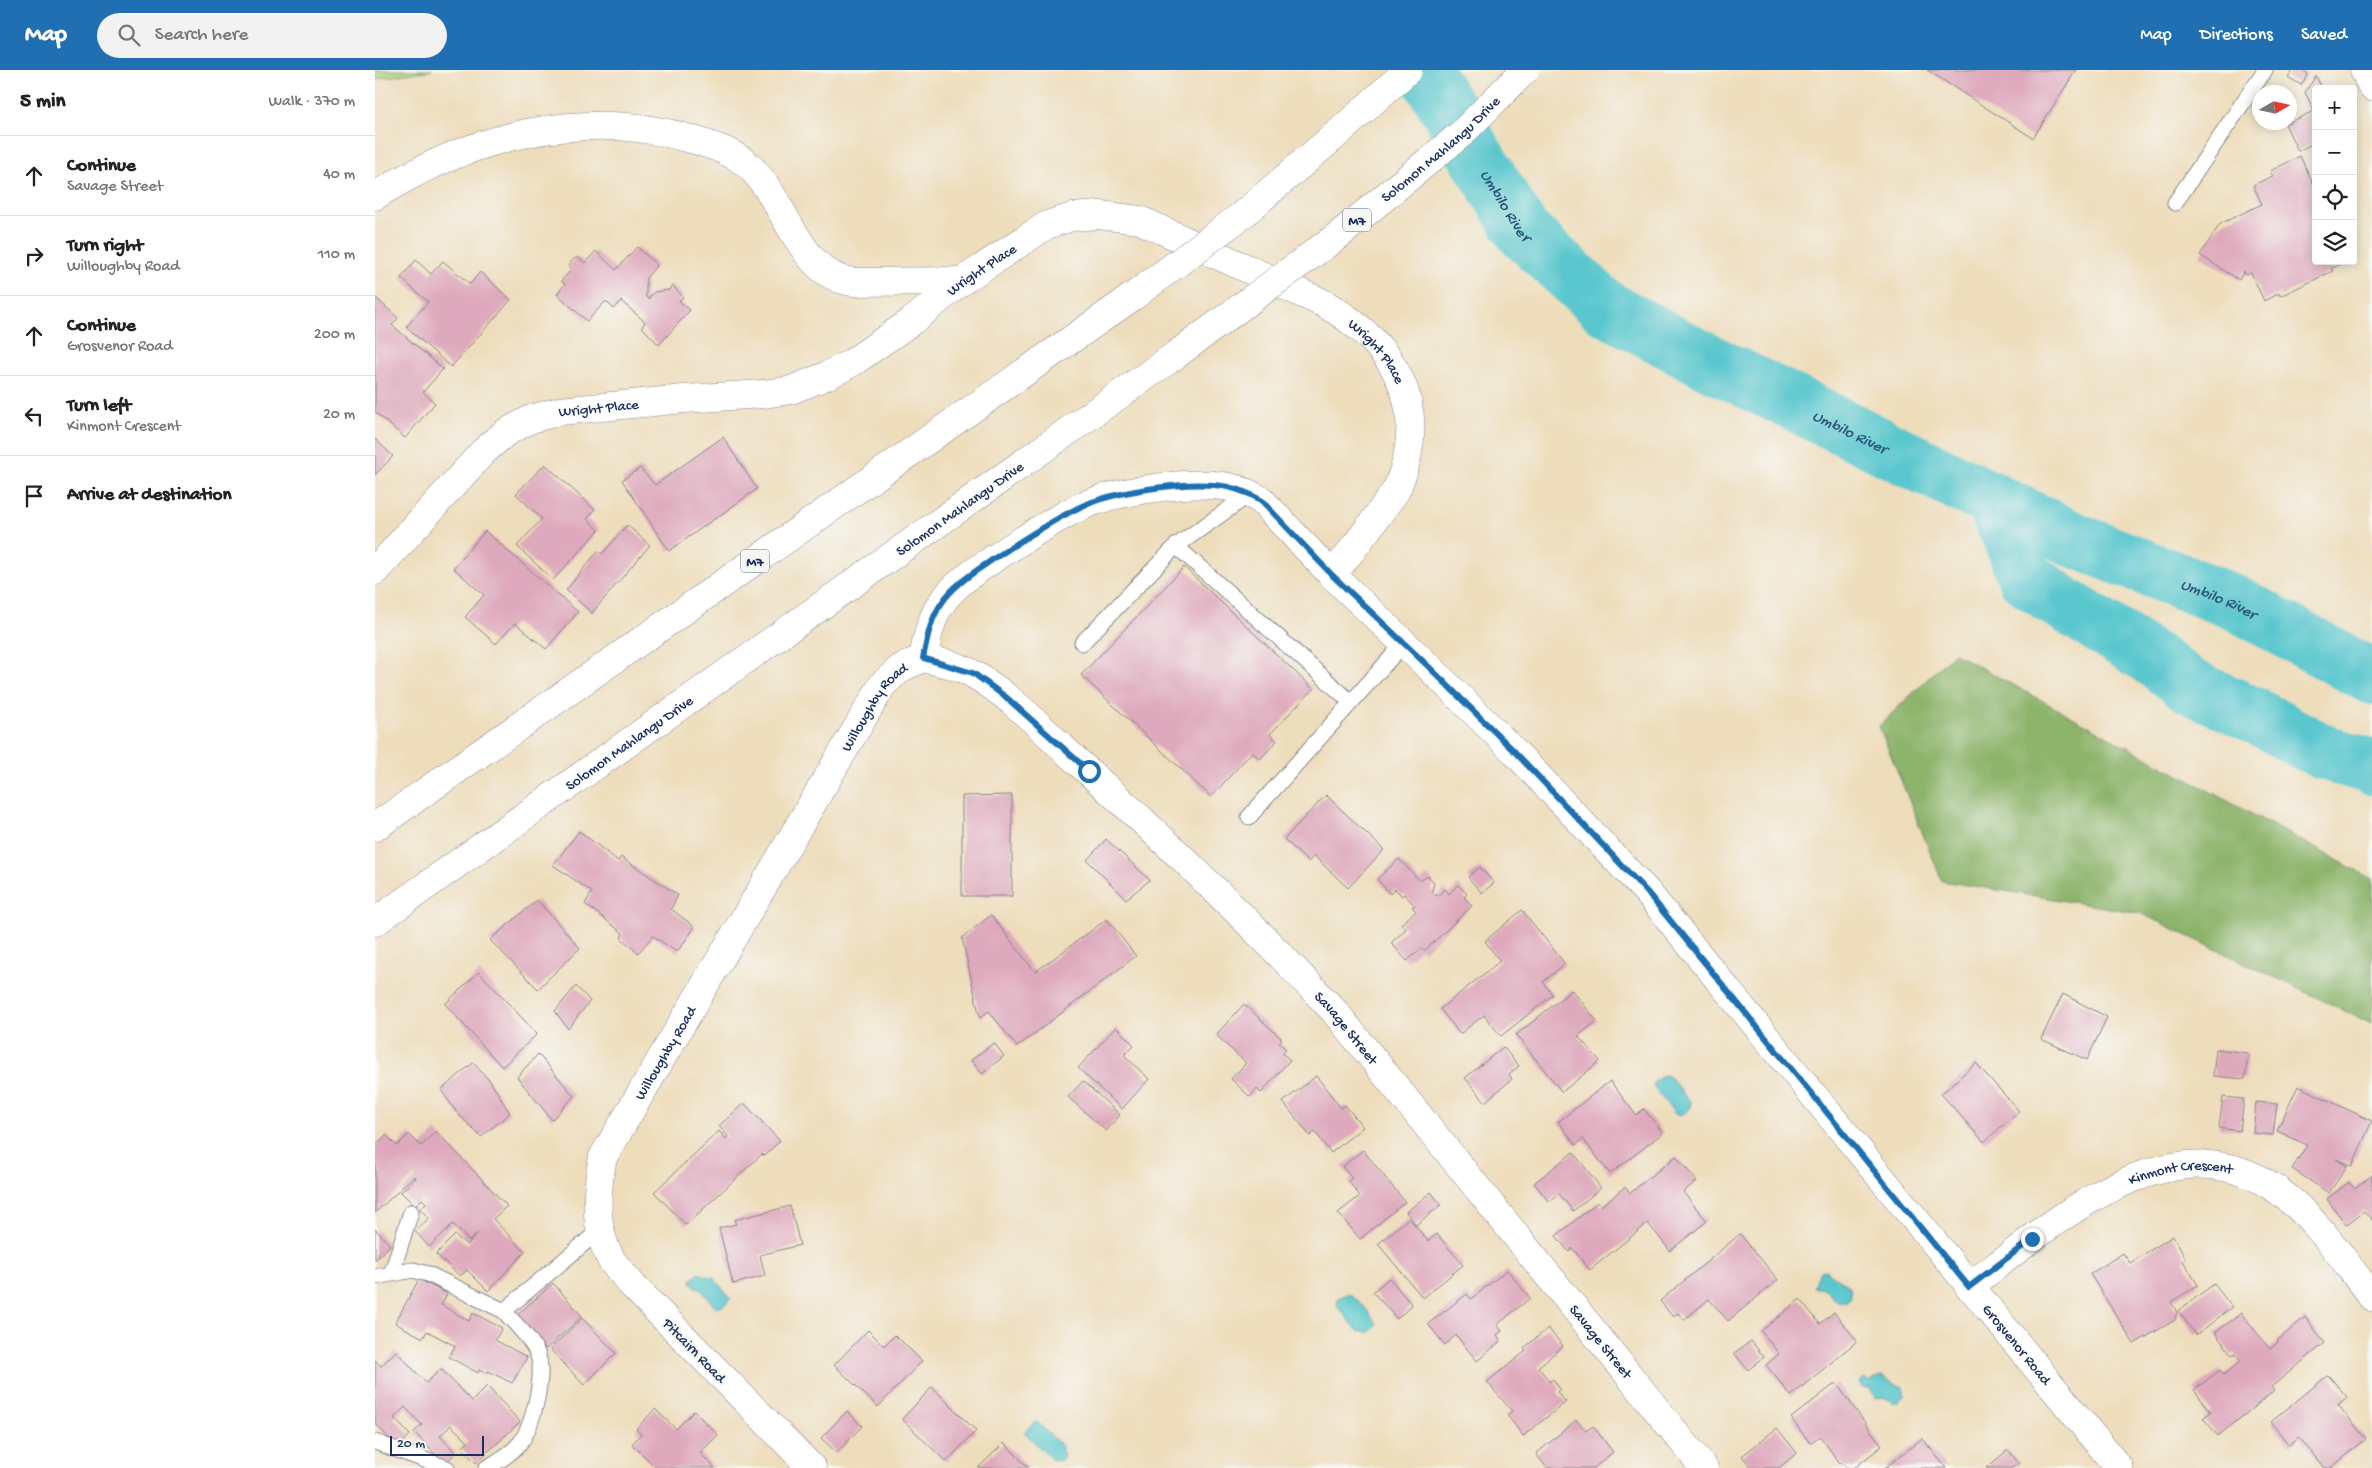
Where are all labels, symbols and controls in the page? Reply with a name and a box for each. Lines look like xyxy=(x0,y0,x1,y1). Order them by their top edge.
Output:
search box xyxy=(97,13,447,58)
text: Map xyxy=(25,21,67,50)
icon: search xyxy=(115,21,143,49)
text: Search here xyxy=(155,24,248,47)
text: Map xyxy=(2140,25,2172,46)
text: Directions xyxy=(2200,25,2273,46)
text: Saved xyxy=(2301,25,2347,46)
north arrow xyxy=(2252,85,2297,130)
map controls xyxy=(2312,85,2357,265)
button: + xyxy=(2312,85,2357,130)
text: 5 min xyxy=(20,90,65,115)
text: Walk · 370 m xyxy=(268,93,355,112)
street label: Solomon Mahlangu Drive xyxy=(1378,93,1505,207)
button: − xyxy=(2312,130,2357,175)
text: Continue xyxy=(67,155,136,178)
icon: ahead xyxy=(20,162,48,190)
text: 40 m xyxy=(323,166,355,185)
water label: Umbilo River xyxy=(1474,167,1536,250)
button: locate xyxy=(2312,175,2357,220)
text: Savage Street xyxy=(67,178,163,197)
road number: M7 xyxy=(1343,208,1371,232)
button: layers xyxy=(2312,220,2357,265)
text: Turn right xyxy=(67,235,143,258)
street label: Wright Place xyxy=(944,240,1021,301)
icon: right xyxy=(20,242,48,270)
text: 110 m xyxy=(318,246,355,265)
text: Willoughby Road xyxy=(67,258,180,277)
text: Continue xyxy=(67,315,136,338)
street label: Wright Place xyxy=(1344,316,1408,387)
icon: ahead xyxy=(20,322,48,350)
text: 200 m xyxy=(314,326,355,345)
text: Grosvenor Road xyxy=(67,338,173,357)
text: Turn left xyxy=(67,395,131,418)
street label: Wright Place xyxy=(558,396,640,422)
icon: left xyxy=(20,402,48,430)
text: 20 m xyxy=(323,406,355,425)
water label: Umbilo River xyxy=(1808,408,1893,462)
text: Kinmont Crescent xyxy=(67,418,181,437)
street label: Solomon Mahlangu Drive xyxy=(893,458,1028,561)
icon: arrive xyxy=(20,482,48,510)
text: Arrive at destination xyxy=(67,484,231,507)
road number: M7 xyxy=(741,550,769,572)
water label: Umbilo River xyxy=(2177,576,2262,627)
street label: Willoughby Road xyxy=(838,659,912,755)
street label: Solomon Mahlangu Drive xyxy=(563,692,698,795)
route start xyxy=(1078,760,1101,783)
street label: Savage Street xyxy=(1309,989,1382,1070)
street label: Willoughby Road xyxy=(632,1003,702,1104)
street label: Kinmont Crescent xyxy=(2126,1157,2236,1190)
route end xyxy=(2021,1228,2044,1251)
street label: Grosvenor Road xyxy=(1977,1301,2055,1390)
street label: Savage Street xyxy=(1564,1302,1636,1384)
street label: Pitcairn Road xyxy=(658,1315,730,1388)
scale bar xyxy=(390,1433,484,1456)
text: 20 m xyxy=(397,1436,425,1453)

